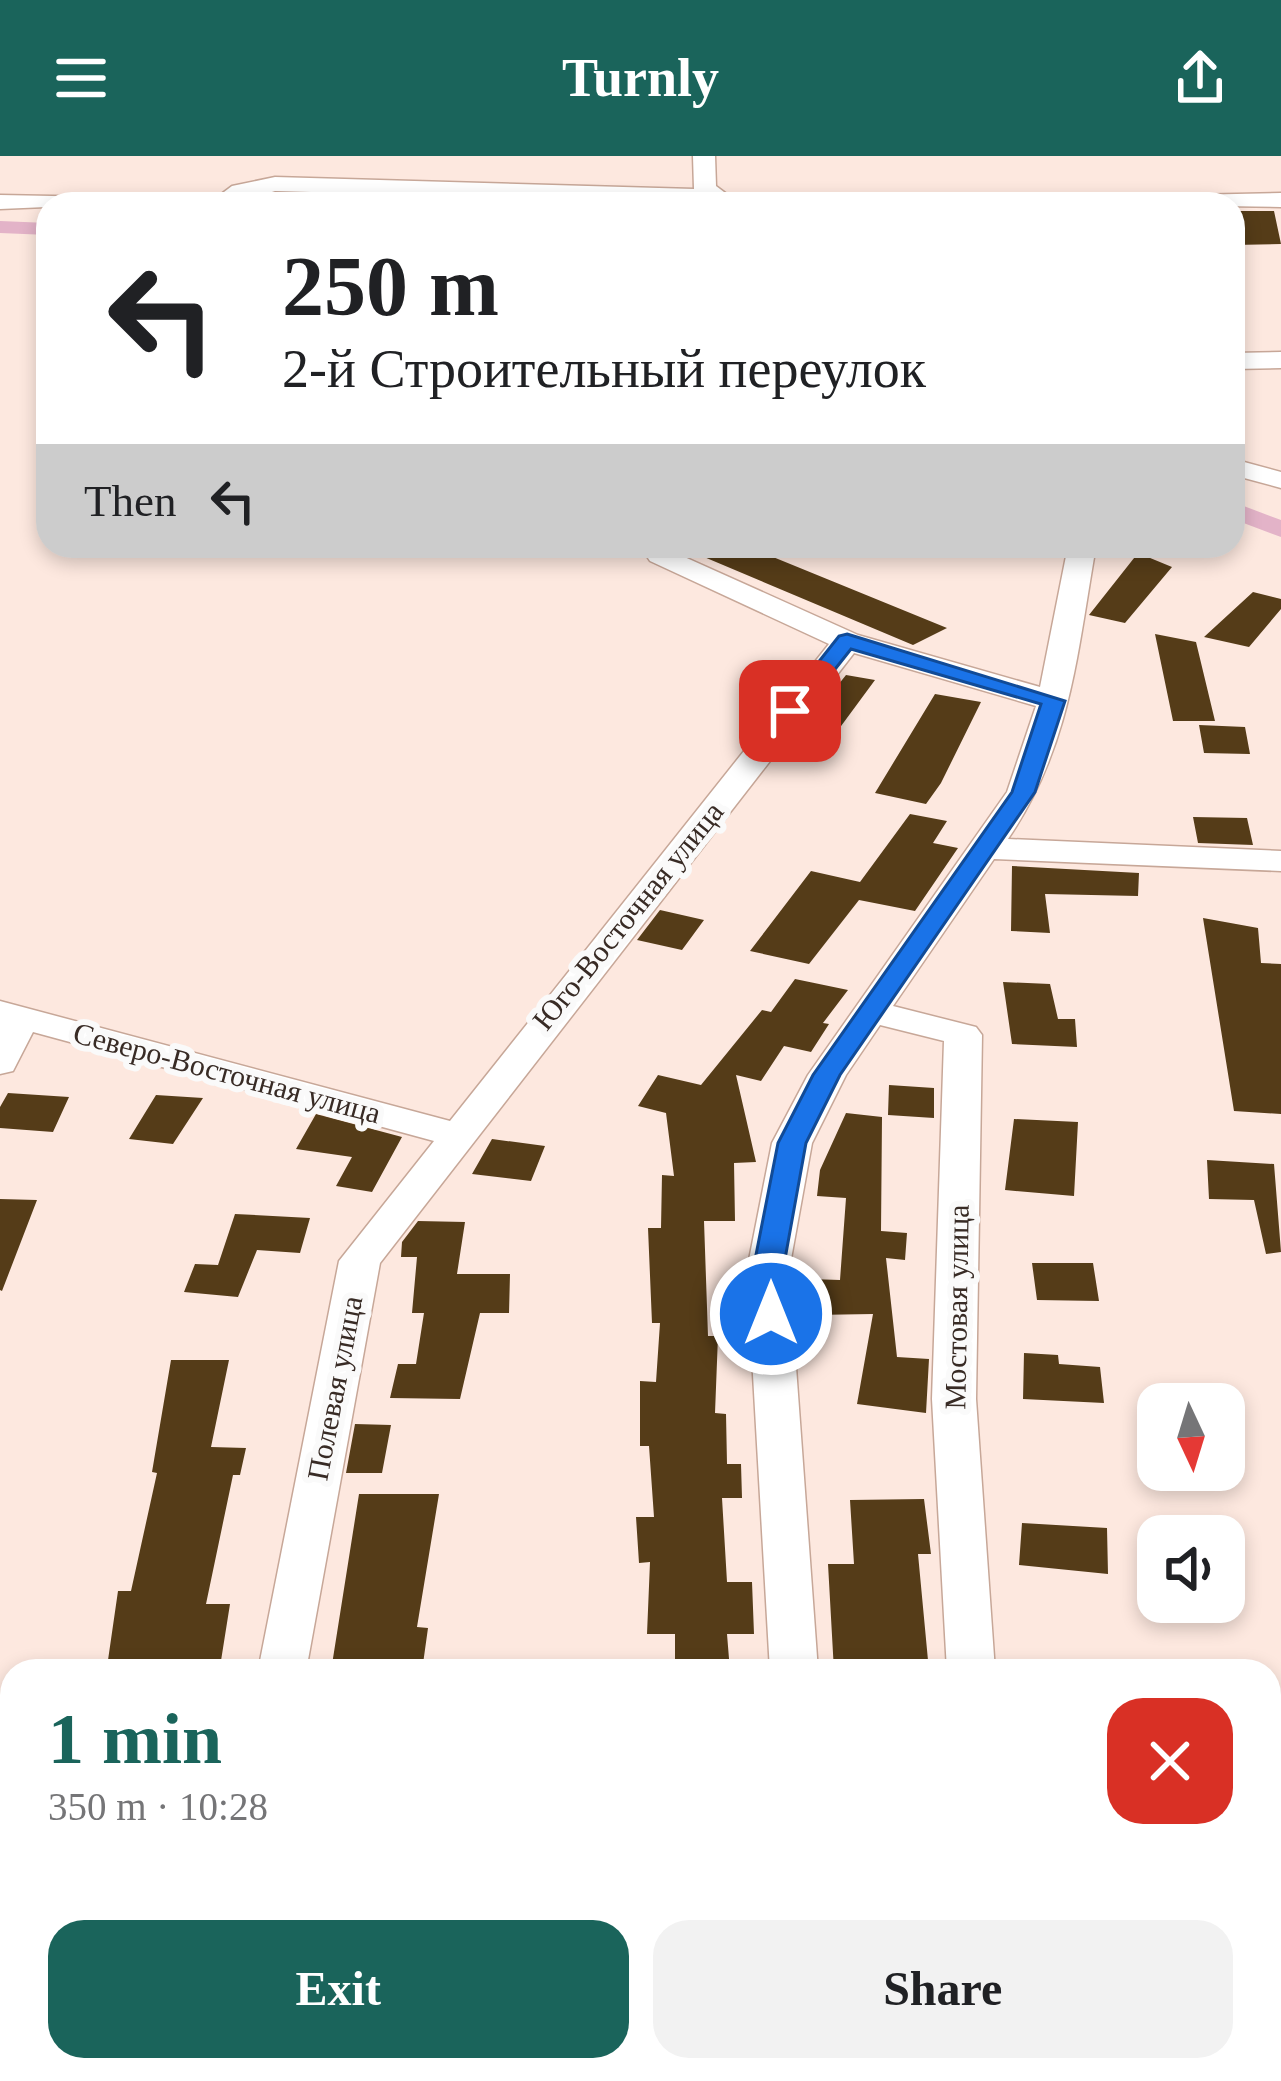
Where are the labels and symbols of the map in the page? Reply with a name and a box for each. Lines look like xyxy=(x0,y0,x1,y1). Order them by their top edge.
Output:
pin xyxy=(739,660,841,762)
street label: Юго-Восточная улица xyxy=(526,795,730,1036)
street label: Северо-Восточная улица xyxy=(70,1016,384,1129)
street label: Мостовая улица xyxy=(938,1204,975,1410)
position arrow xyxy=(708,1251,834,1377)
street label: Полевая улица xyxy=(300,1293,369,1483)
north arrow xyxy=(1137,1383,1245,1491)

